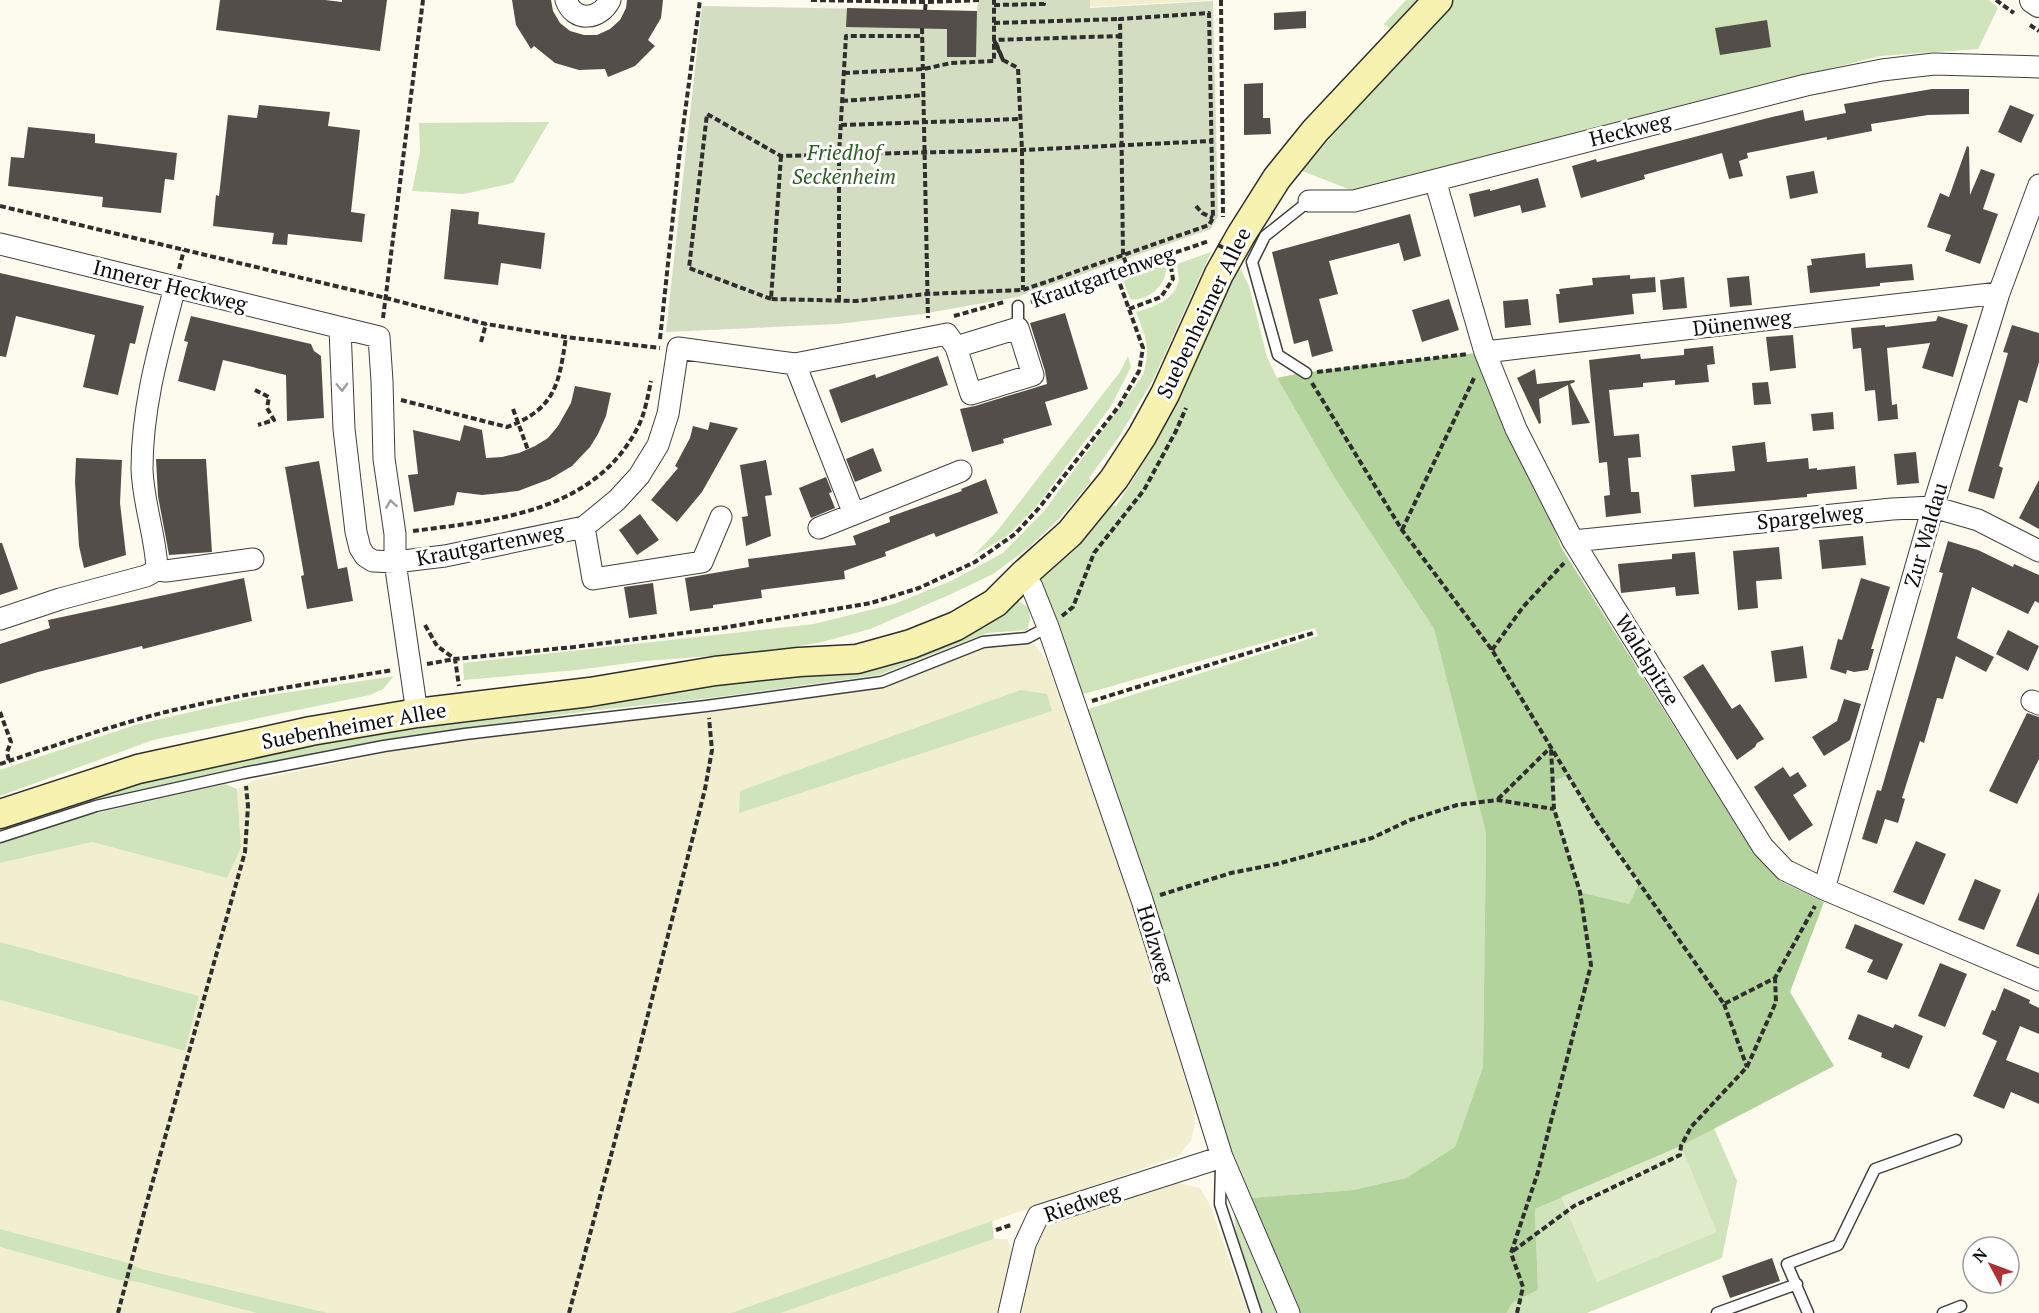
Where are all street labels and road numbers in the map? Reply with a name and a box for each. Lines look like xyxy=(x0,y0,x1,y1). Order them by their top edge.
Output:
street label: Heckweg xyxy=(1586,105,1674,153)
street label: Suebenheimer Allee xyxy=(1149,222,1257,403)
street label: Krautgartenweg xyxy=(1028,238,1179,314)
street label: Innerer Heckweg xyxy=(90,252,251,318)
street label: Dünenweg xyxy=(1691,302,1794,342)
street label: Zur Waldau xyxy=(1897,479,1953,590)
street label: Spargelweg xyxy=(1756,496,1865,535)
street label: Krautgartenweg xyxy=(414,516,567,572)
street label: Waldspitze xyxy=(1609,609,1687,710)
street label: Suebenheimer Allee xyxy=(259,695,448,755)
street label: Holzweg xyxy=(1131,901,1181,987)
street label: Riedweg xyxy=(1040,1176,1124,1228)

